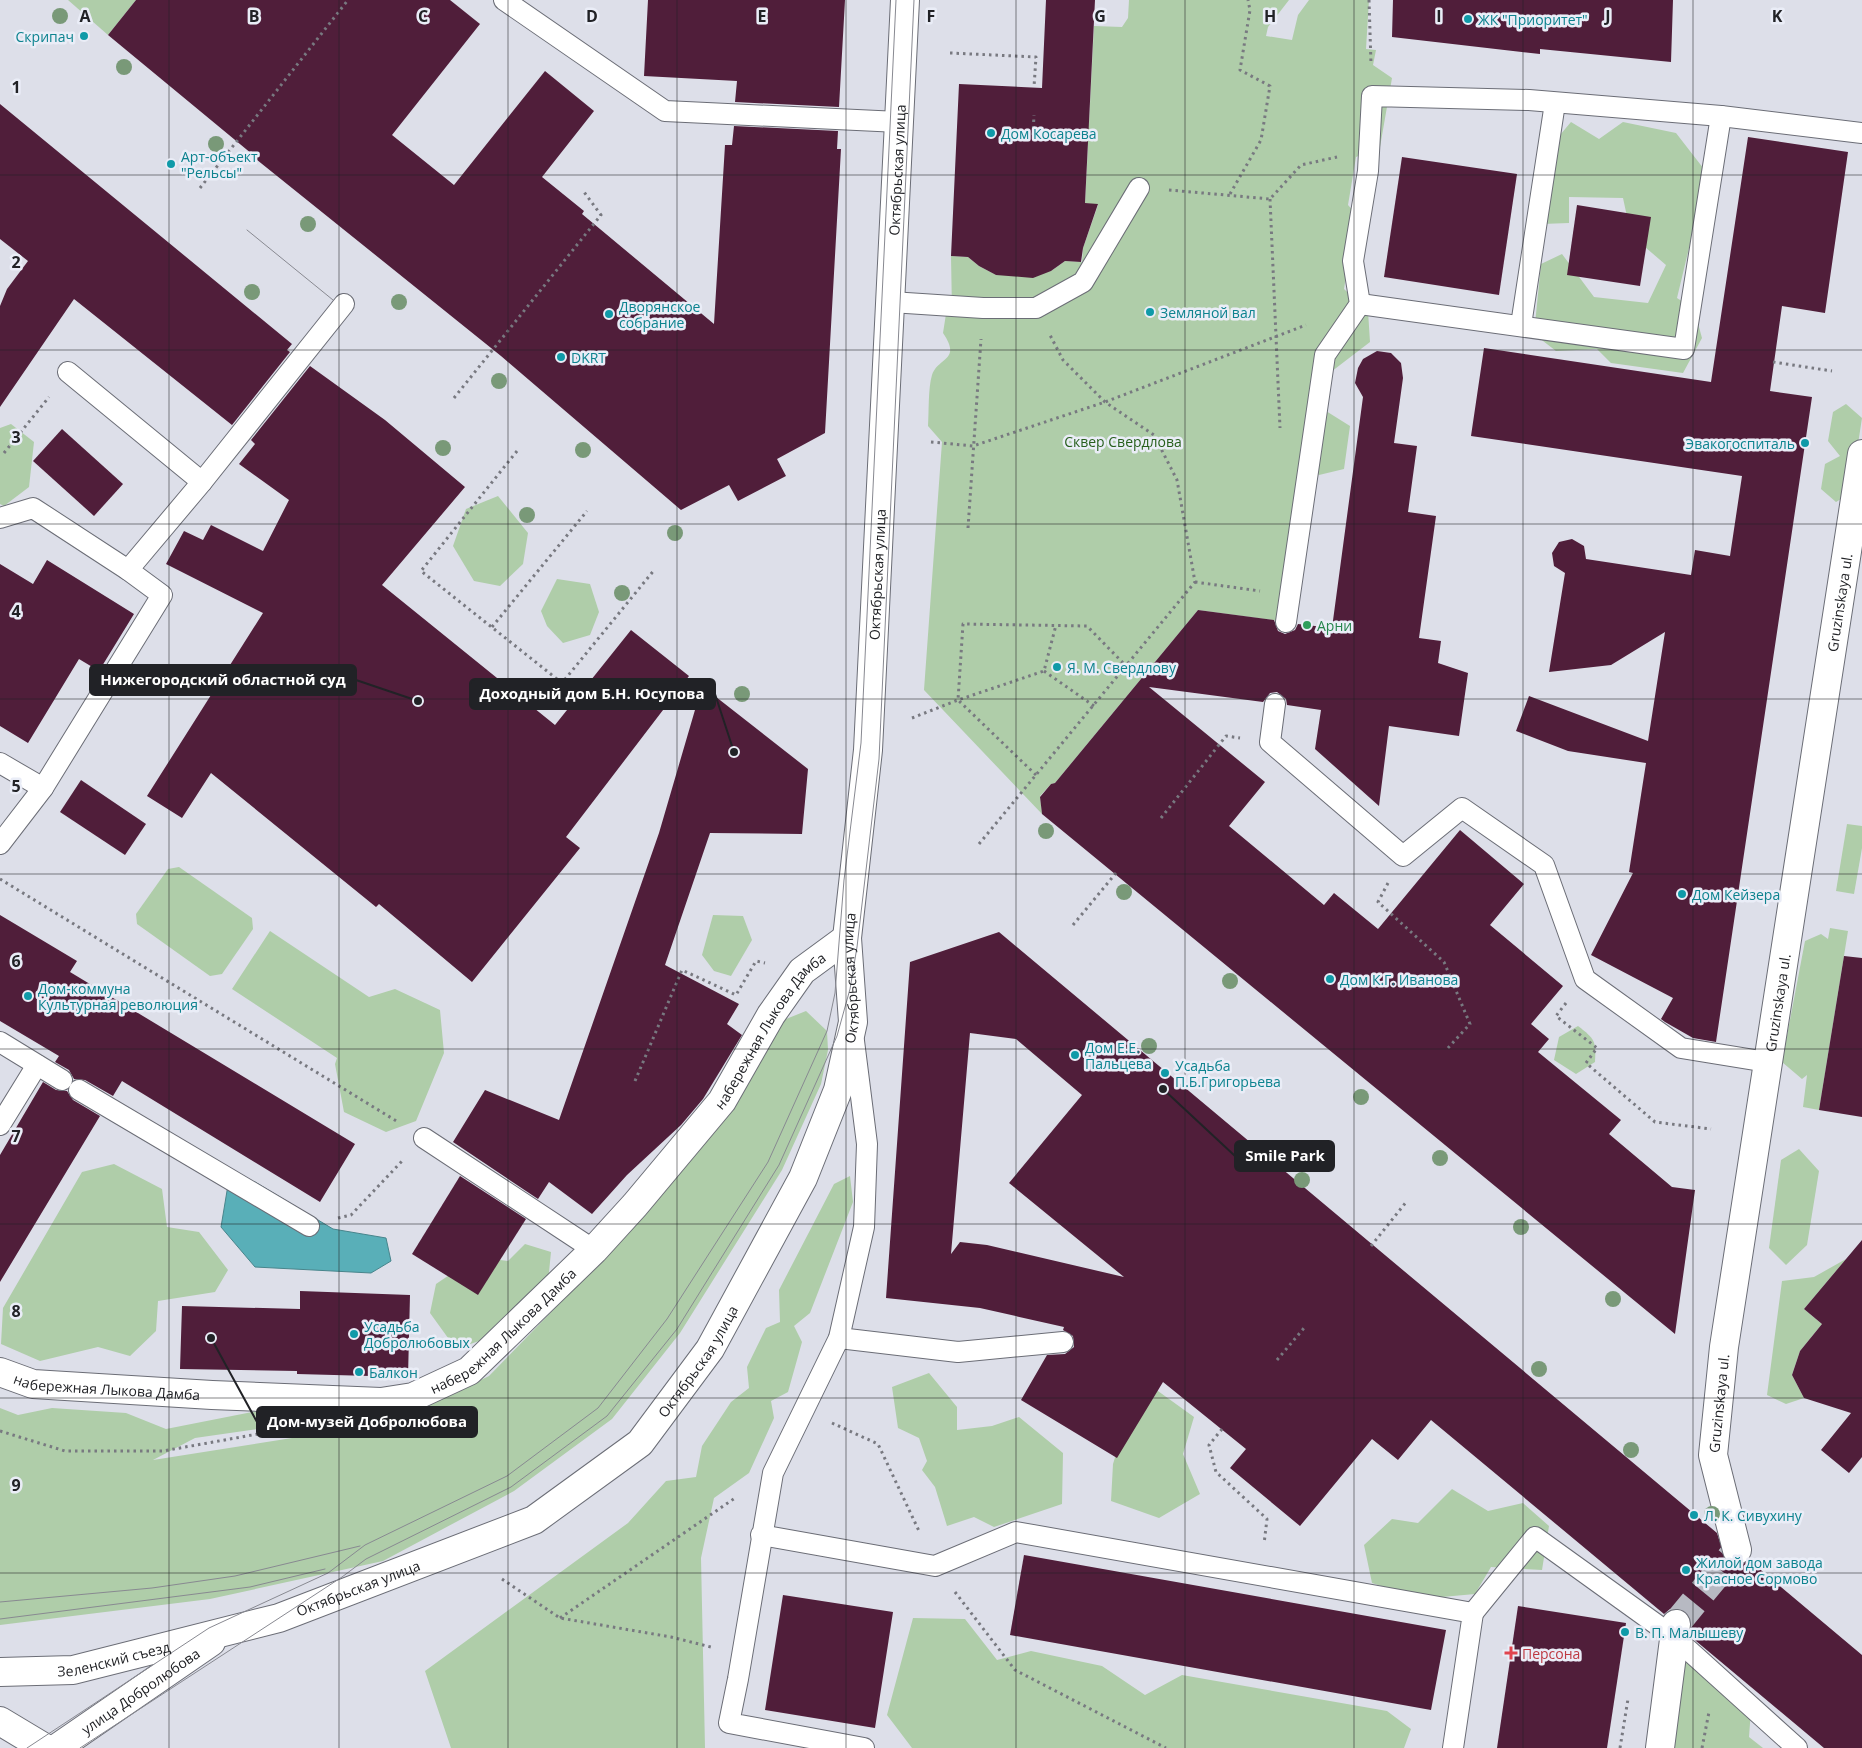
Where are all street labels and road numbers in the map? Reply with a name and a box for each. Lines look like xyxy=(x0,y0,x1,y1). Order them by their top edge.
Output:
street label: Октябрьская улица xyxy=(884,104,909,236)
street label: Октябрьская улица xyxy=(864,508,889,641)
street label: Gruzinskaya ul. xyxy=(1822,552,1856,653)
street label: Октябрьская улица xyxy=(838,912,863,1045)
street label: набережная Лыкова Дамба xyxy=(710,948,829,1113)
street label: Gruzinskaya ul. xyxy=(1760,952,1794,1053)
street label: набережная Лыкова Дамба xyxy=(427,1263,580,1397)
street label: Октябрьская улица xyxy=(653,1302,742,1421)
street label: Gruzinskaya ul. xyxy=(1704,1353,1733,1454)
street label: набережная Лыкова Дамба xyxy=(11,1368,201,1404)
street label: Октябрьская улица xyxy=(293,1555,423,1620)
street label: Зеленский съезд xyxy=(57,1636,172,1680)
street label: улица Добролюбова xyxy=(77,1643,203,1738)

